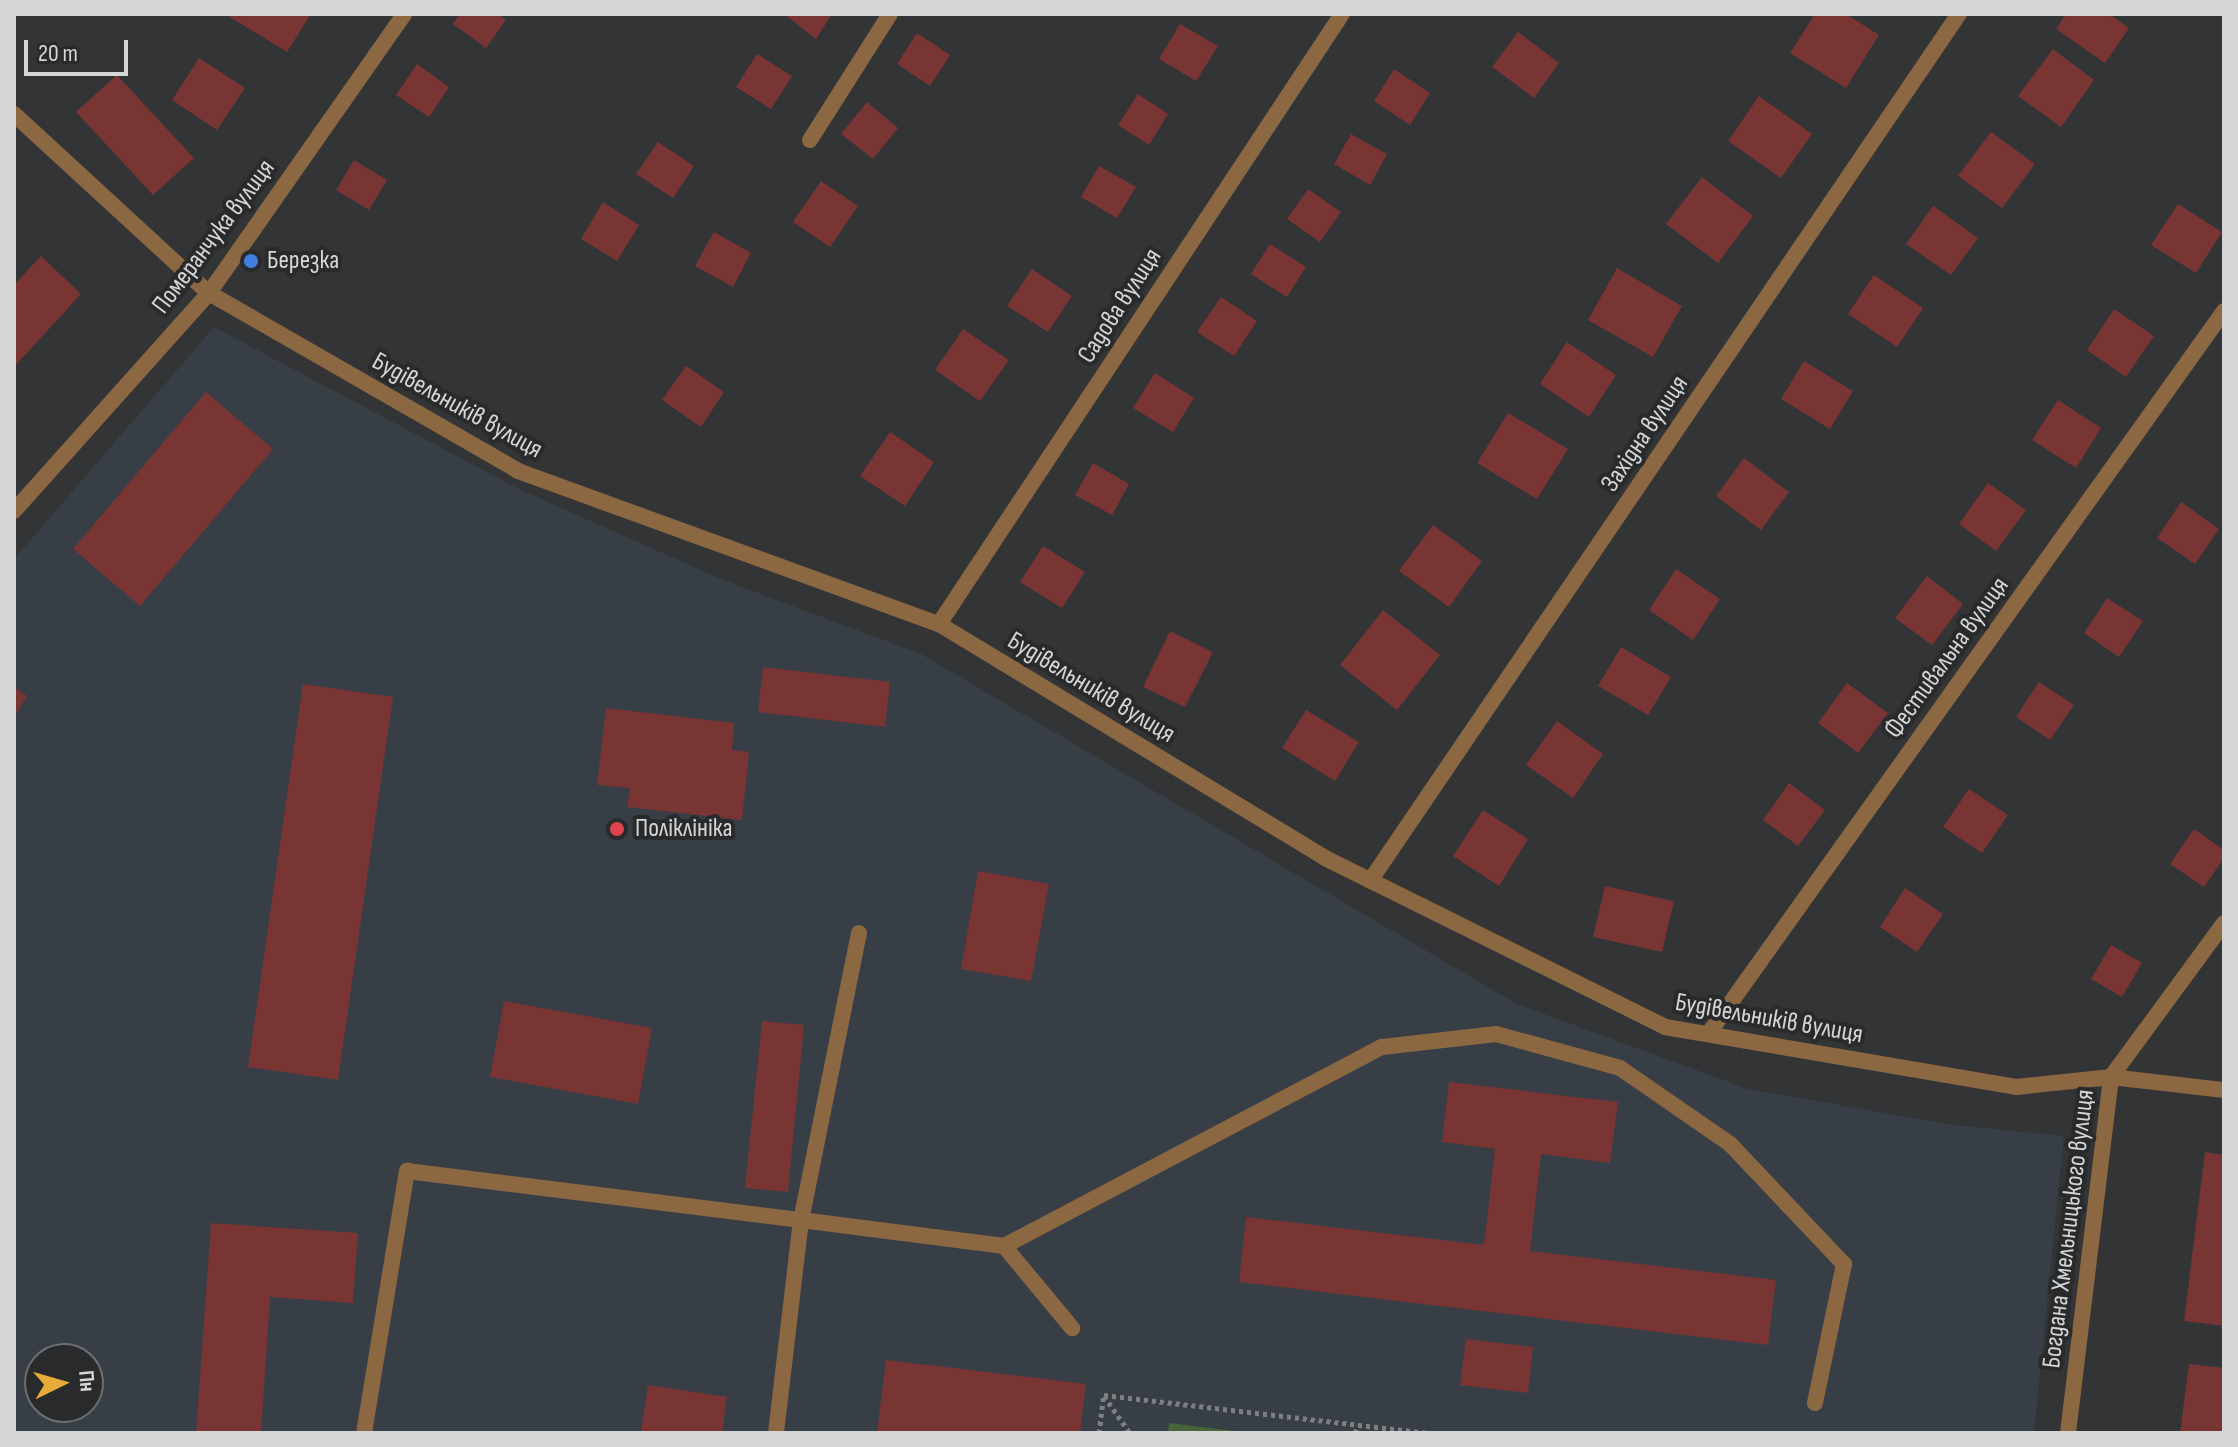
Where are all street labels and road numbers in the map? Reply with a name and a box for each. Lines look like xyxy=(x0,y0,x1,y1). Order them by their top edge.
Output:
street label: Померанчука вулиця xyxy=(146,154,282,320)
street label: Садова вулиця xyxy=(1071,243,1169,369)
street label: Будівельників вулиця xyxy=(366,346,548,466)
street label: Західна вулиця xyxy=(1595,370,1695,498)
street label: Фестивальна вулиця xyxy=(1878,571,2016,745)
street label: Будівельників вулиця xyxy=(1002,626,1180,750)
street label: Будівельників вулиця xyxy=(1673,987,1865,1051)
street label: Богдана Хмельницького вулиця xyxy=(2036,1088,2102,1370)

